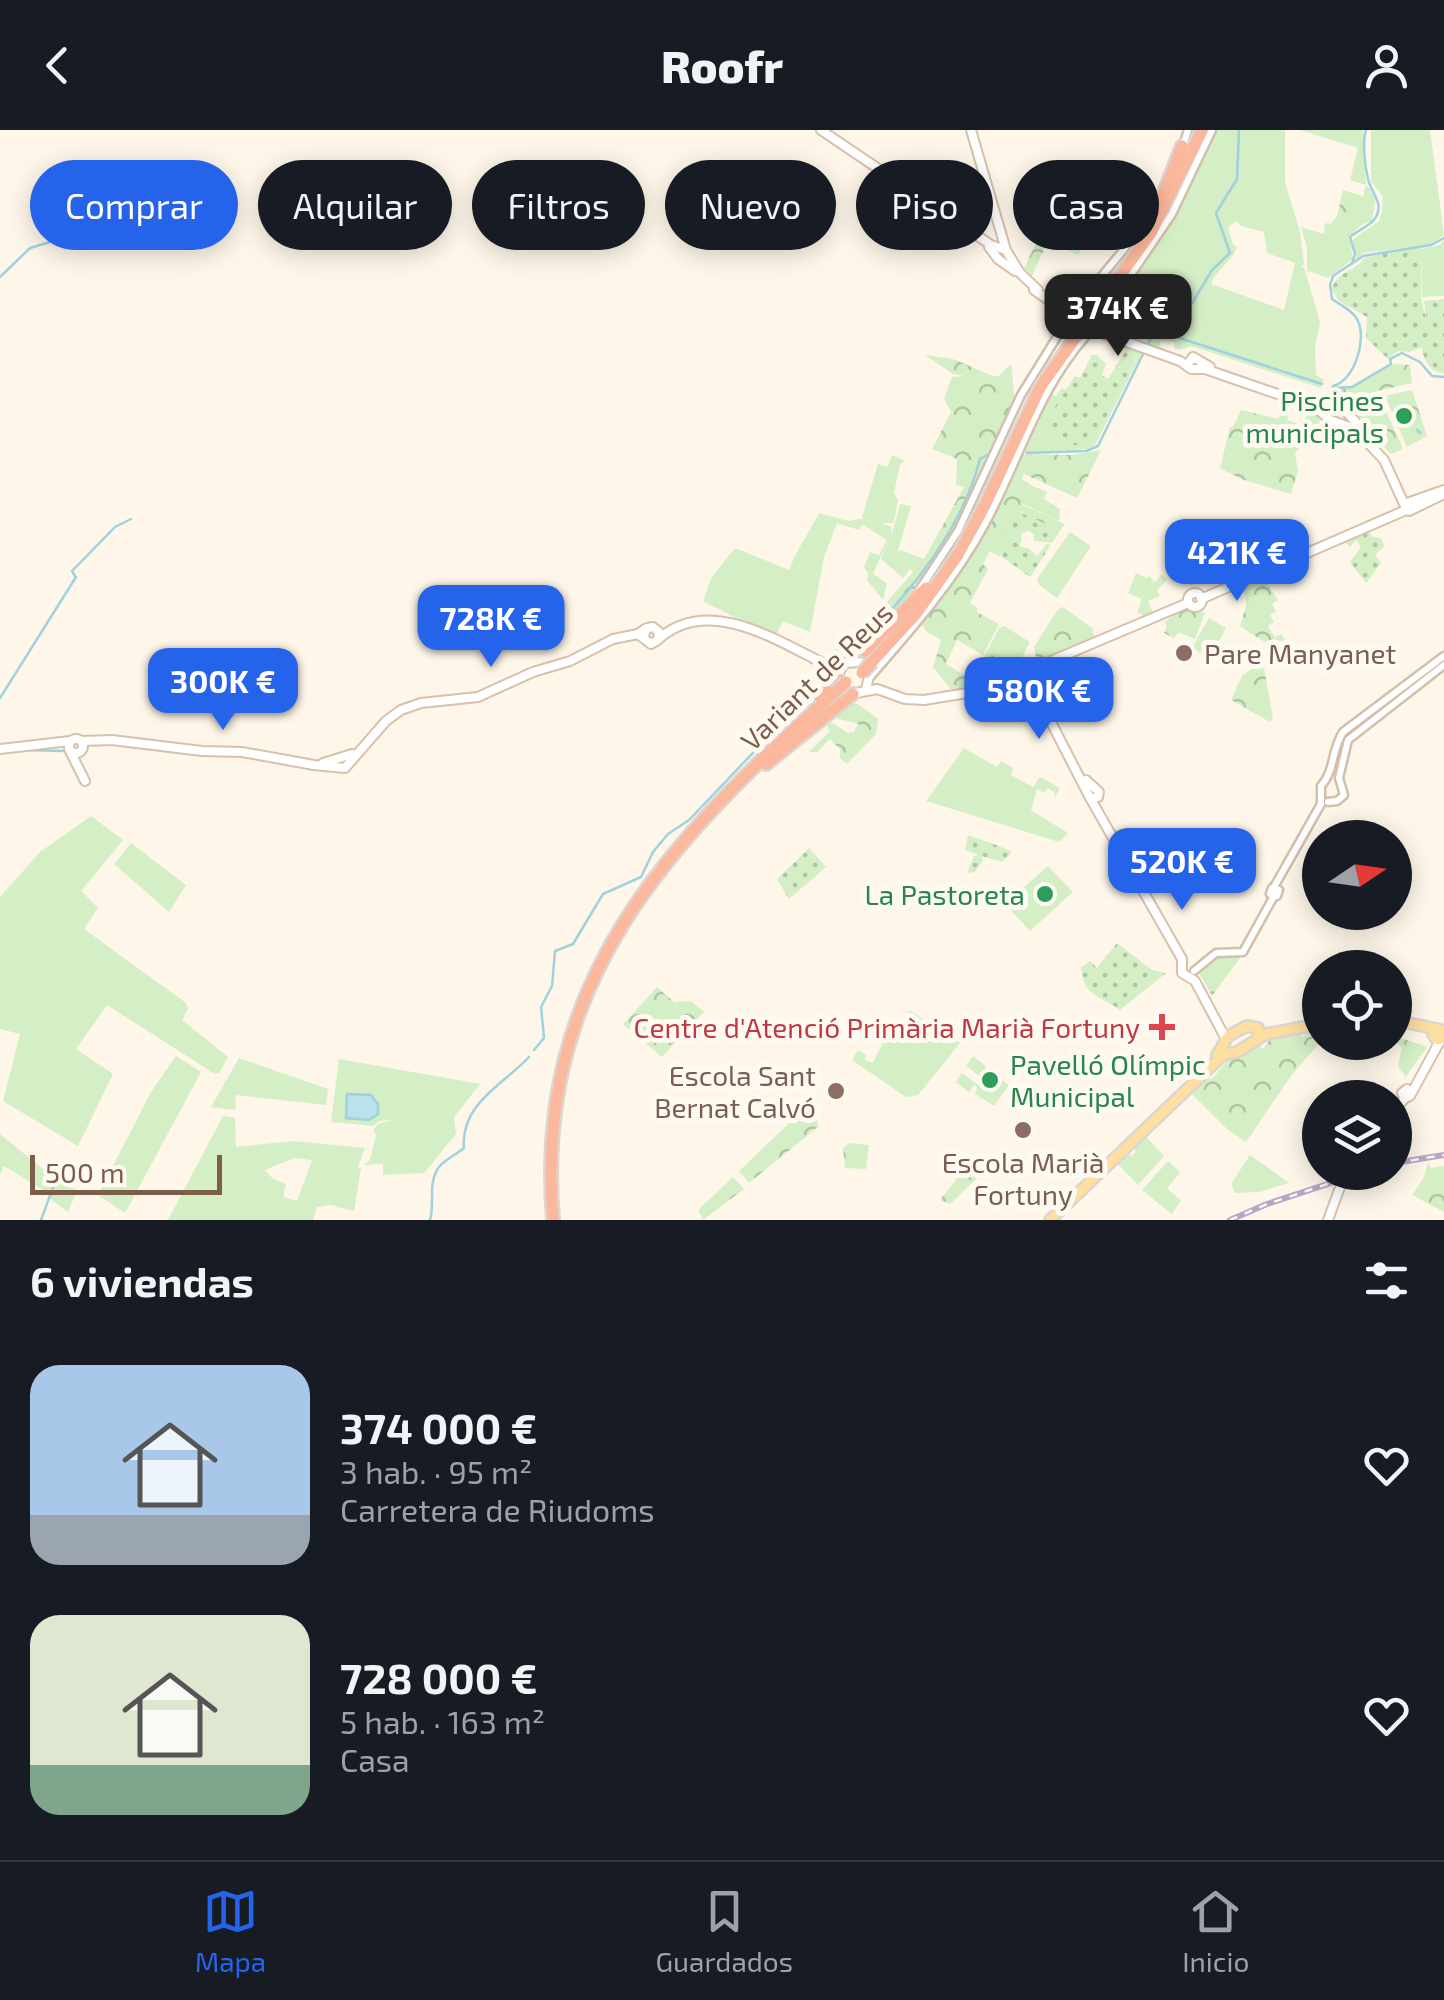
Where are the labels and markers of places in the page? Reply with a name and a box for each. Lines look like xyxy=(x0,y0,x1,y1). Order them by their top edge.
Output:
pin: 374K € xyxy=(1037,274,1199,359)
place label: Piscines municipals xyxy=(1246,383,1384,449)
marker: Piscines municipals xyxy=(1393,405,1415,427)
pin: 421K € xyxy=(1156,519,1318,604)
pin: 728K € xyxy=(410,585,572,670)
place label: Pare Manyanet xyxy=(1204,636,1396,670)
marker: Pare Manyanet xyxy=(1173,642,1195,664)
pin: 300K € xyxy=(142,648,304,733)
pin: 580K € xyxy=(958,657,1120,742)
pin: 520K € xyxy=(1101,828,1263,913)
place label: La Pastoreta xyxy=(864,877,1025,911)
marker: La Pastoreta xyxy=(1034,883,1056,905)
place label: Centre d'Atenció Primària Marià Fortuny xyxy=(634,1010,1140,1044)
marker: Centre d'Atenció Primària Marià Fortuny xyxy=(1149,1014,1175,1040)
place label: Pavelló Olímpic Municipal xyxy=(1010,1047,1206,1113)
place label: Escola Sant Bernat Calvó xyxy=(654,1058,816,1124)
marker: Pavelló Olímpic Municipal xyxy=(979,1069,1001,1091)
marker: Escola Sant Bernat Calvó xyxy=(825,1080,847,1102)
marker: Escola Marià Fortuny xyxy=(1012,1119,1034,1141)
place label: Escola Marià Fortuny xyxy=(942,1145,1104,1211)

